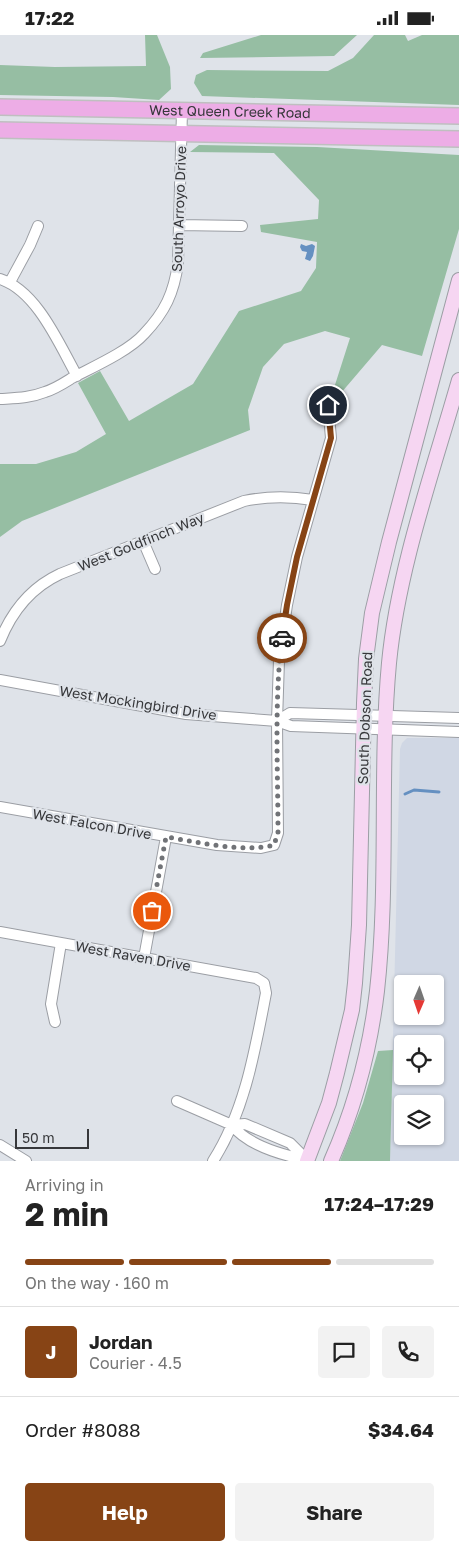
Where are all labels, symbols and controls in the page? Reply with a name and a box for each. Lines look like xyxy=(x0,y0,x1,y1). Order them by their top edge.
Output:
text: 17:22 xyxy=(25,6,74,29)
street label: West Queen Creek Road xyxy=(149,101,311,121)
street label: South Arroyo Drive xyxy=(168,146,189,272)
pin xyxy=(307,384,349,426)
icon: home xyxy=(314,391,342,419)
street label: West Goldfinch Way xyxy=(75,508,206,575)
courier xyxy=(257,613,307,663)
icon: car xyxy=(268,624,296,652)
street label: South Dobson Road xyxy=(354,651,375,785)
street label: West Mockingbird Drive xyxy=(58,682,218,723)
street label: West Falcon Drive xyxy=(31,805,153,842)
pin xyxy=(131,890,173,932)
icon: bag xyxy=(138,897,166,925)
street label: West Raven Drive xyxy=(74,937,192,974)
north arrow xyxy=(394,975,444,1025)
map controls xyxy=(394,975,444,1145)
button: locate xyxy=(394,1035,444,1085)
button: layers xyxy=(394,1095,444,1145)
scale bar xyxy=(15,1126,89,1149)
text: 50 m xyxy=(22,1129,55,1146)
text: Arriving in xyxy=(25,1175,104,1195)
text: 17:24–17:29 xyxy=(324,1192,434,1215)
text: 2 min xyxy=(25,1195,109,1233)
text: On the way · 160 m xyxy=(25,1273,169,1293)
button: chat xyxy=(318,1326,370,1378)
button: phone xyxy=(382,1326,434,1378)
text: Jordan xyxy=(89,1330,153,1353)
text: J xyxy=(46,1340,56,1363)
text: Courier · 4.5 xyxy=(89,1353,182,1373)
text: Order #8088 xyxy=(25,1418,141,1441)
text: $34.64 xyxy=(368,1418,434,1441)
button: Help xyxy=(25,1483,225,1541)
button: Share xyxy=(235,1483,434,1541)

